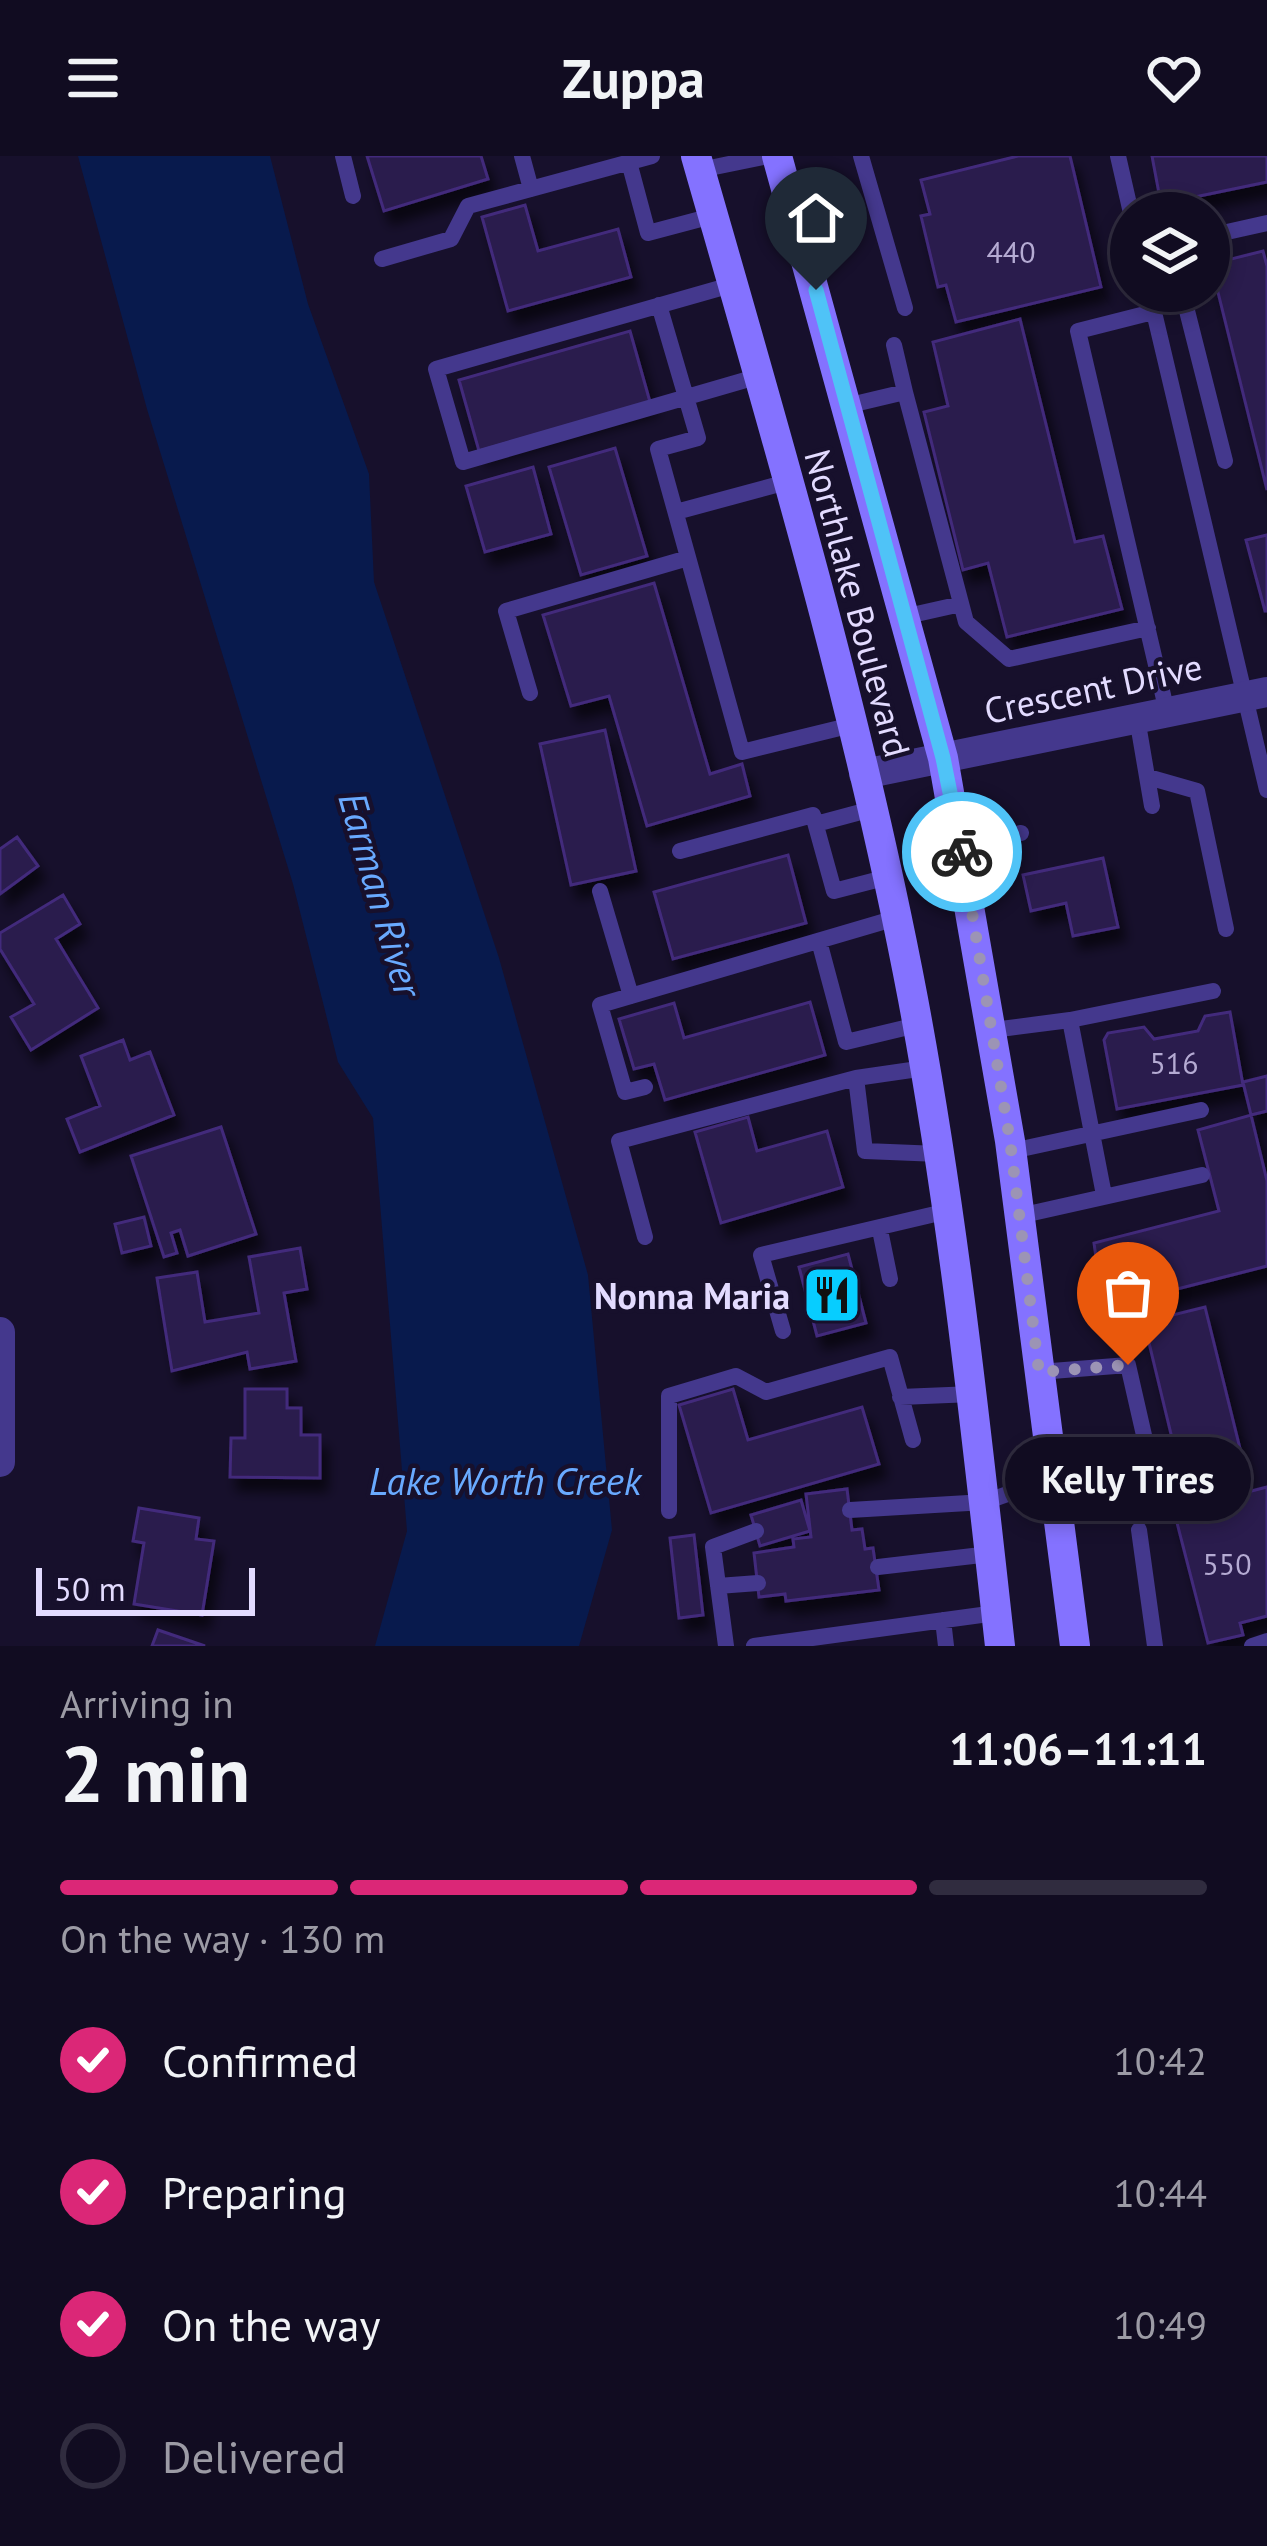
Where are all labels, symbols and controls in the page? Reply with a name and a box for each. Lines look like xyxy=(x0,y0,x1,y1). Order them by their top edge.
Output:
text: Zuppa xyxy=(562,43,705,113)
icon: menu xyxy=(60,45,126,111)
icon: heart xyxy=(1141,45,1207,111)
pin xyxy=(765,167,867,290)
icon: home xyxy=(783,185,849,251)
map controls xyxy=(1110,192,1230,312)
button: layers xyxy=(1110,192,1230,312)
house number: 440 xyxy=(986,232,1036,271)
street label: Northlake Boulevard xyxy=(794,444,922,762)
street label: Crescent Drive xyxy=(980,642,1206,734)
water label: Earman River xyxy=(328,786,435,1004)
courier xyxy=(902,792,1022,912)
icon: bike xyxy=(929,819,995,885)
house number: 516 xyxy=(1149,1043,1199,1082)
pin xyxy=(1077,1242,1179,1365)
icon: bag xyxy=(1095,1260,1161,1326)
restaurant icon: Nonna Maria xyxy=(801,1264,863,1326)
place label: Nonna Maria xyxy=(594,1272,790,1319)
callout: Kelly Tires xyxy=(1005,1437,1251,1521)
text: Kelly Tires xyxy=(1041,1453,1215,1504)
water label: Lake Worth Creek xyxy=(369,1455,643,1506)
house number: 550 xyxy=(1202,1544,1252,1583)
scale bar xyxy=(36,1562,255,1615)
text: 50 m xyxy=(54,1567,126,1610)
text: Arriving in xyxy=(60,1678,234,1729)
text: 11:06–11:11 xyxy=(949,1719,1207,1777)
text: 2 min xyxy=(60,1723,250,1824)
text: On the way · 130 m xyxy=(60,1913,385,1964)
icon: check xyxy=(60,2027,126,2093)
text: Confirmed xyxy=(162,2031,358,2089)
text: 10:42 xyxy=(1113,2035,1207,2086)
icon: check xyxy=(60,2159,126,2225)
text: Preparing xyxy=(162,2163,347,2221)
text: 10:44 xyxy=(1113,2167,1207,2218)
icon: check xyxy=(60,2291,126,2357)
text: On the way xyxy=(162,2295,381,2353)
text: 10:49 xyxy=(1113,2299,1207,2350)
text: Delivered xyxy=(162,2427,346,2485)

